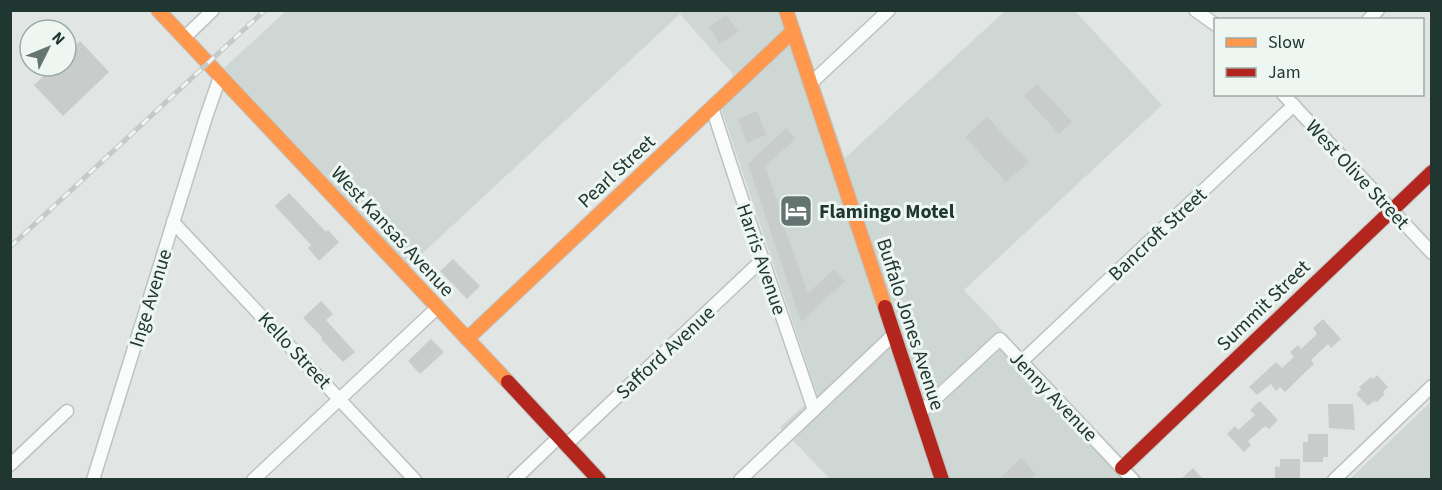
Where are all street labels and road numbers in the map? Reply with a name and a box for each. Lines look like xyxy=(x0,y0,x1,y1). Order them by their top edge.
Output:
street label: West Olive Street xyxy=(1299,114,1416,236)
street label: Pearl Street xyxy=(572,128,662,215)
street label: West Kansas Avenue xyxy=(324,160,460,303)
street label: Bancroft Street xyxy=(1102,182,1213,288)
street label: Harris Avenue xyxy=(729,200,793,319)
street label: Buffalo Jones Avenue xyxy=(869,235,951,414)
street label: Inge Avenue xyxy=(123,246,179,351)
street label: Summit Street xyxy=(1211,254,1317,358)
street label: Safford Avenue xyxy=(610,299,722,406)
street label: Kello Street xyxy=(251,306,338,396)
street label: Jenny Avenue xyxy=(1003,345,1104,448)

